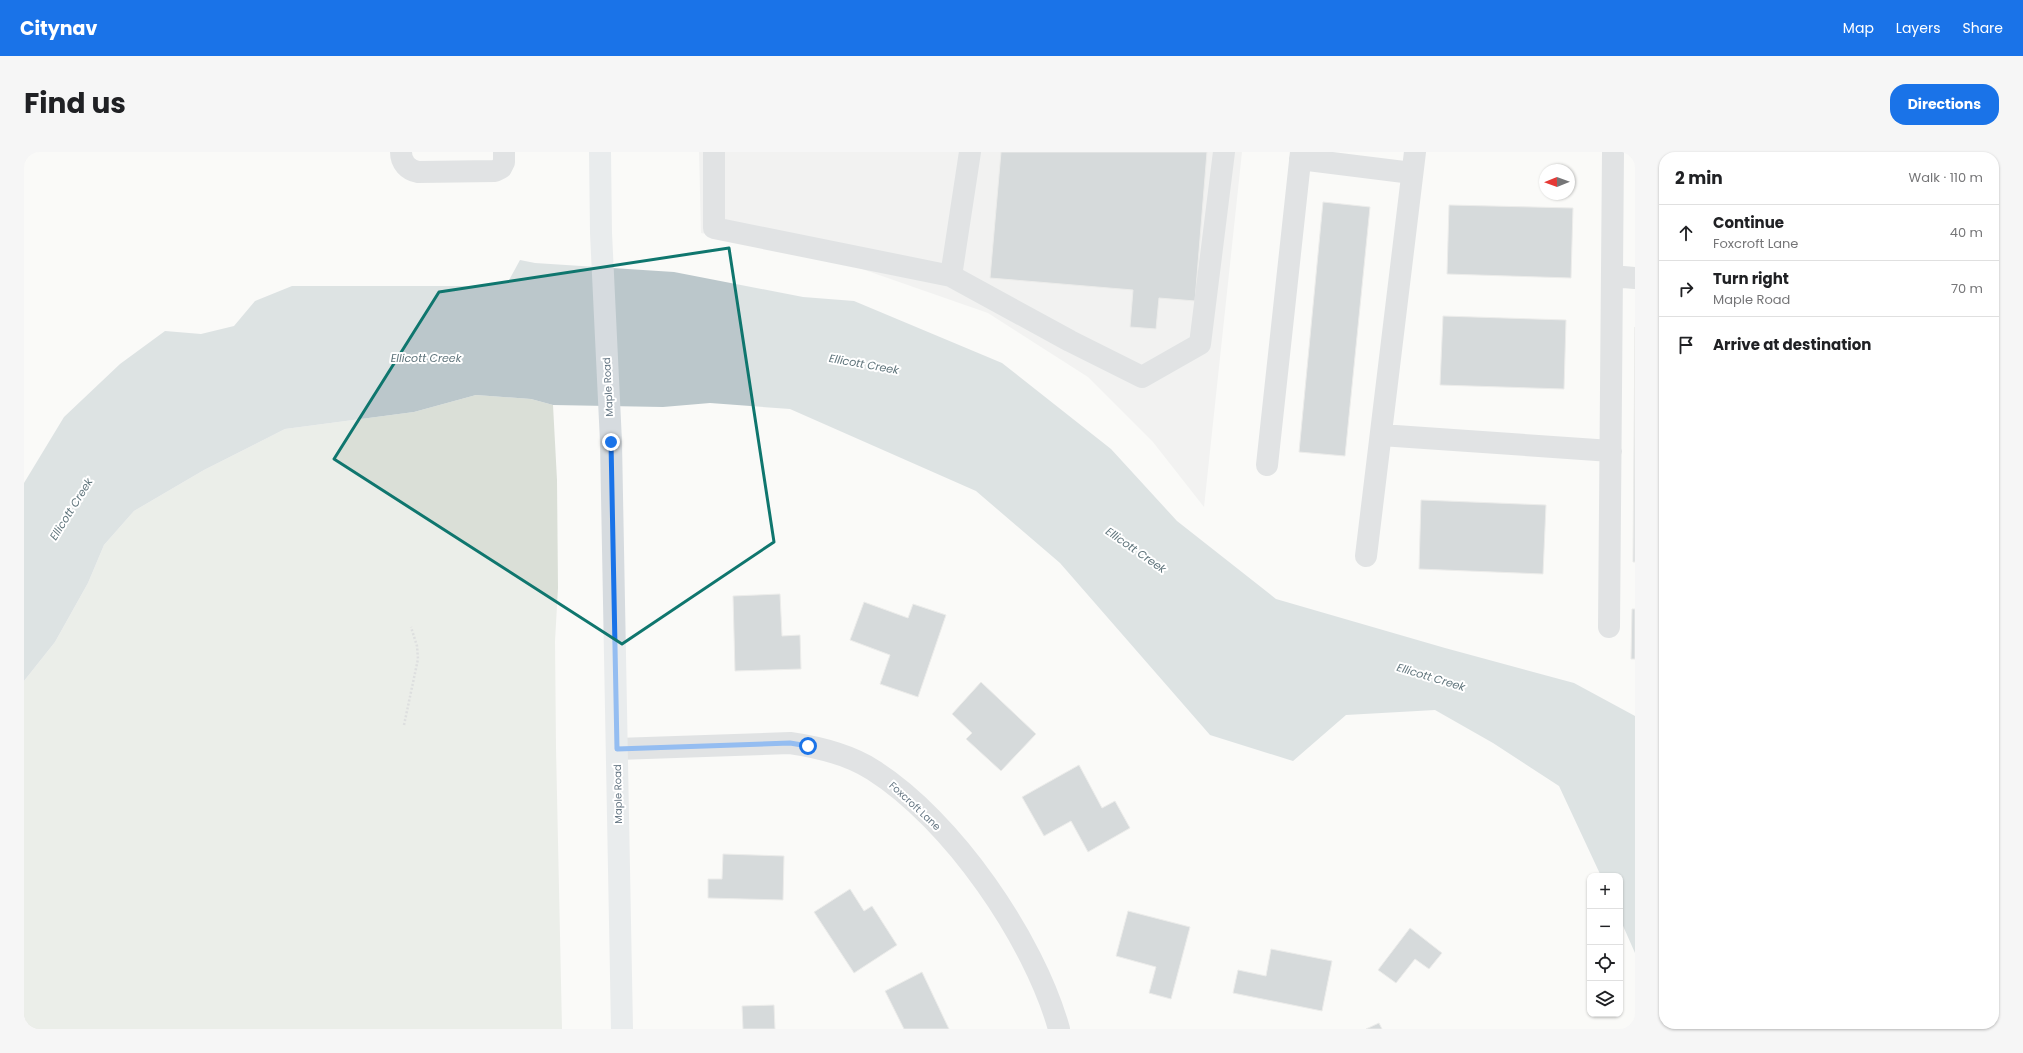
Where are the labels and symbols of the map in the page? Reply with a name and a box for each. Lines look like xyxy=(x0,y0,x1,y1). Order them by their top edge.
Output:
north arrow xyxy=(1539,164,1575,200)
water label: Ellicott Creek xyxy=(391,350,463,366)
water label: Ellicott Creek xyxy=(828,350,901,378)
street label: Maple Road xyxy=(599,357,617,417)
route end xyxy=(602,433,620,451)
water label: Ellicott Creek xyxy=(45,474,97,543)
water label: Ellicott Creek xyxy=(1102,523,1171,578)
water label: Ellicott Creek xyxy=(1395,659,1468,695)
route start xyxy=(799,737,817,755)
street label: Maple Road xyxy=(610,764,626,824)
street label: Foxcroft Lane xyxy=(886,778,944,834)

